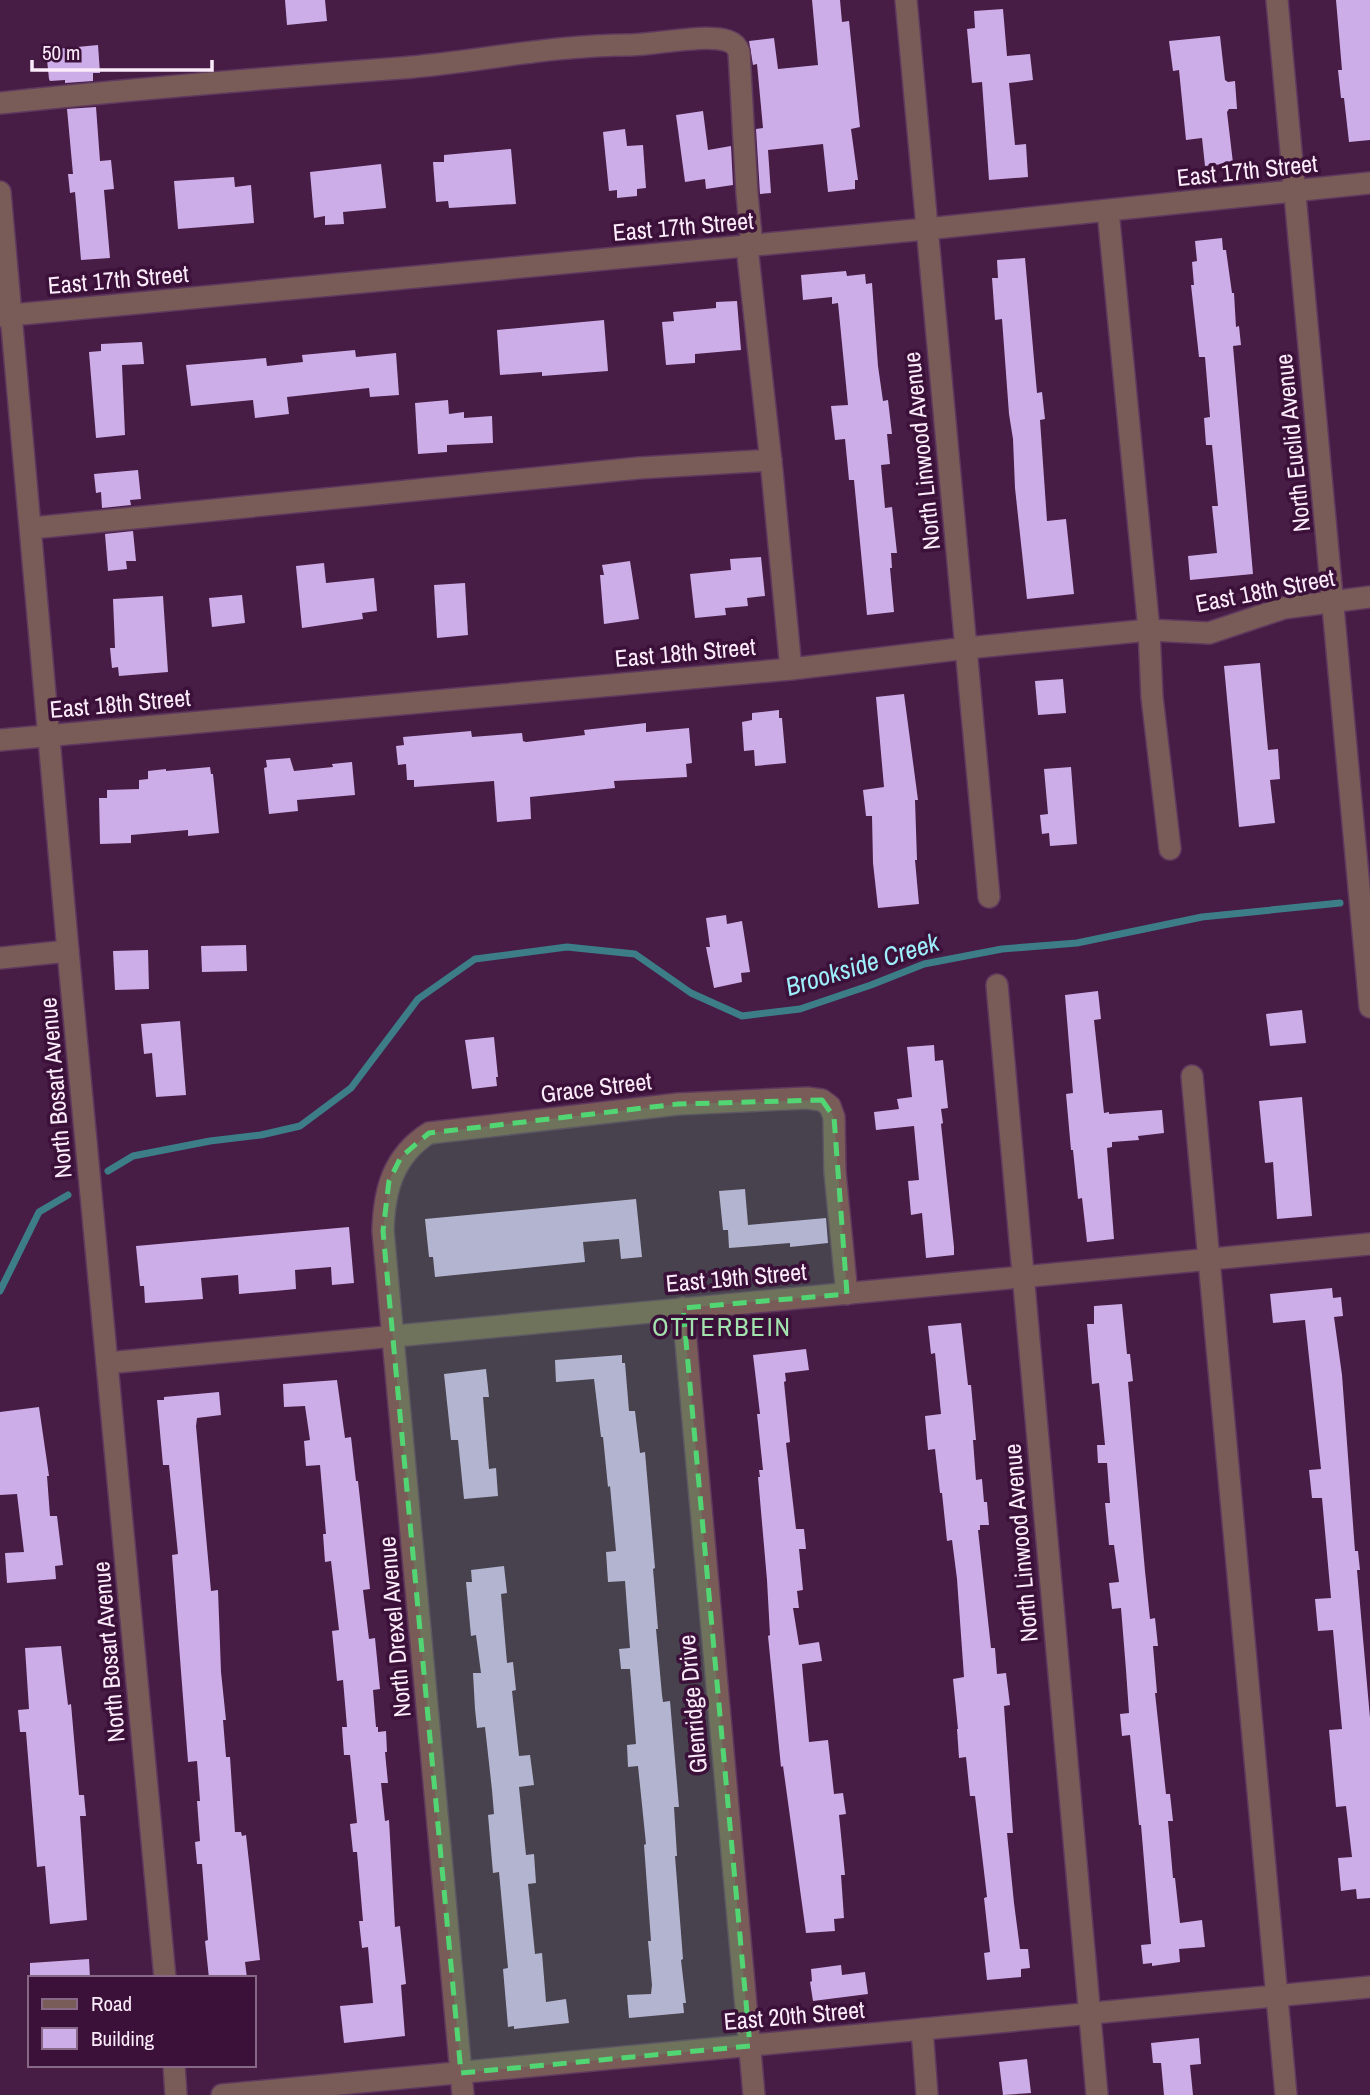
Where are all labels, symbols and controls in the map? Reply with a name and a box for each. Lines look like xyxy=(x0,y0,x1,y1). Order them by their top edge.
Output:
scale bar xyxy=(32,28,212,72)
text: 50 m xyxy=(42,38,80,67)
street label: East 17th Street xyxy=(1175,147,1319,193)
street label: East 17th Street xyxy=(611,204,755,248)
street label: East 17th Street xyxy=(46,257,190,301)
street label: North Linwood Avenue xyxy=(895,350,947,552)
street label: North Euclid Avenue xyxy=(1267,352,1317,534)
street label: East 18th Street xyxy=(1193,561,1338,619)
street label: East 18th Street xyxy=(613,630,757,674)
street label: East 18th Street xyxy=(48,681,192,725)
water label: Brookside Creek xyxy=(781,924,944,1004)
street label: North Bosart Avenue xyxy=(31,996,79,1180)
street label: Grace Street xyxy=(539,1064,654,1110)
street label: East 19th Street xyxy=(664,1255,808,1299)
district label: OTTERBEIN xyxy=(652,1309,792,1344)
street label: North Linwood Avenue xyxy=(995,1443,1045,1643)
street label: North Drexel Avenue xyxy=(370,1535,418,1719)
street label: North Bosart Avenue xyxy=(84,1560,132,1744)
street label: Glenridge Drive xyxy=(670,1633,714,1775)
legend xyxy=(28,1976,256,2067)
text: Road xyxy=(91,1989,132,2018)
street label: East 20th Street xyxy=(722,1993,866,2037)
text: Building xyxy=(91,2024,155,2053)

